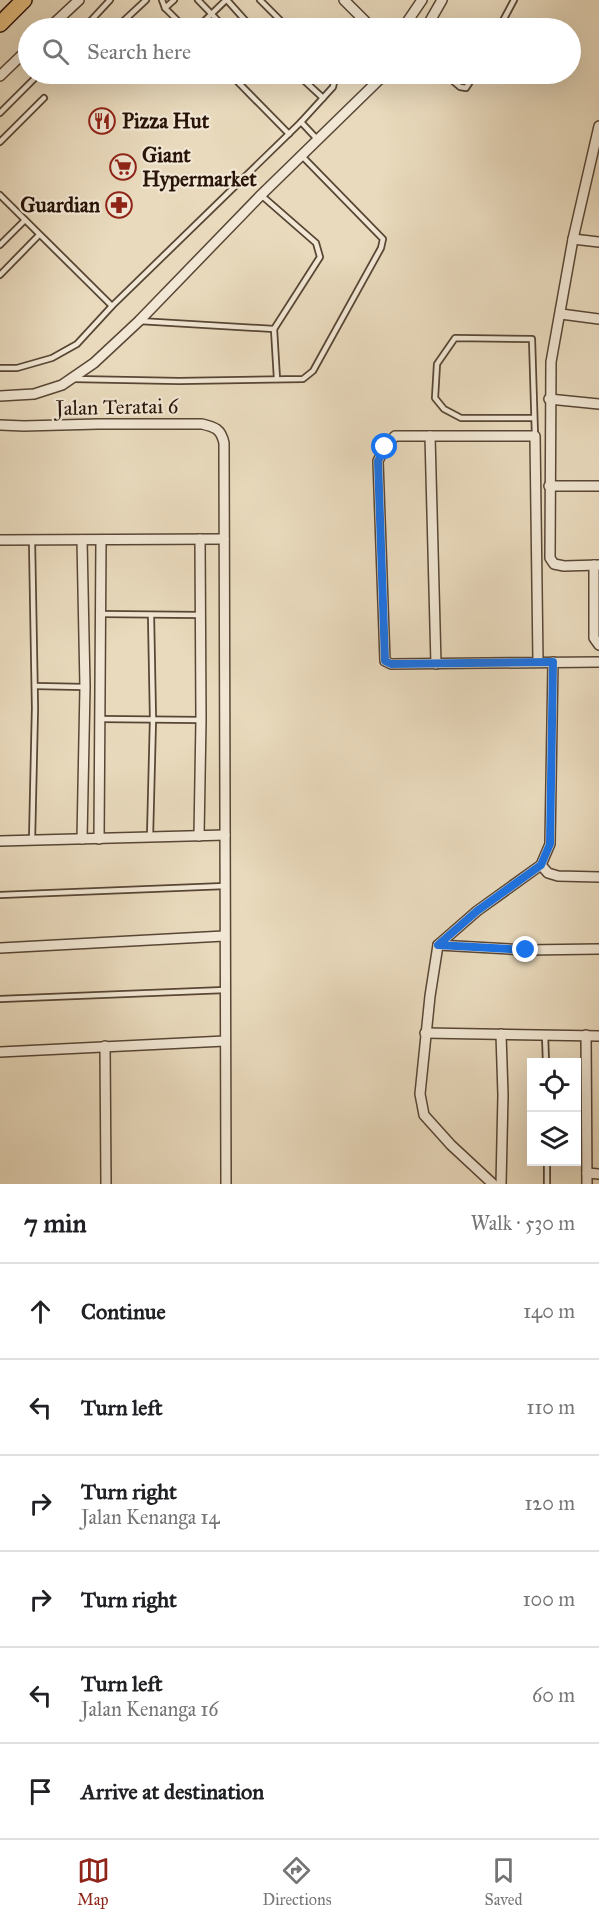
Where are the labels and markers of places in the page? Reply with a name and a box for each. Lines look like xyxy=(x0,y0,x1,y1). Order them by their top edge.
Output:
restaurant icon: Pizza Hut xyxy=(87,106,117,136)
place label: Pizza Hut xyxy=(122,108,210,134)
place label: Giant Hypermarket xyxy=(142,142,257,192)
supermarket icon: Giant Hypermarket xyxy=(108,152,138,182)
pharmacy icon: Guardian xyxy=(104,190,134,220)
place label: Guardian xyxy=(20,192,101,218)

